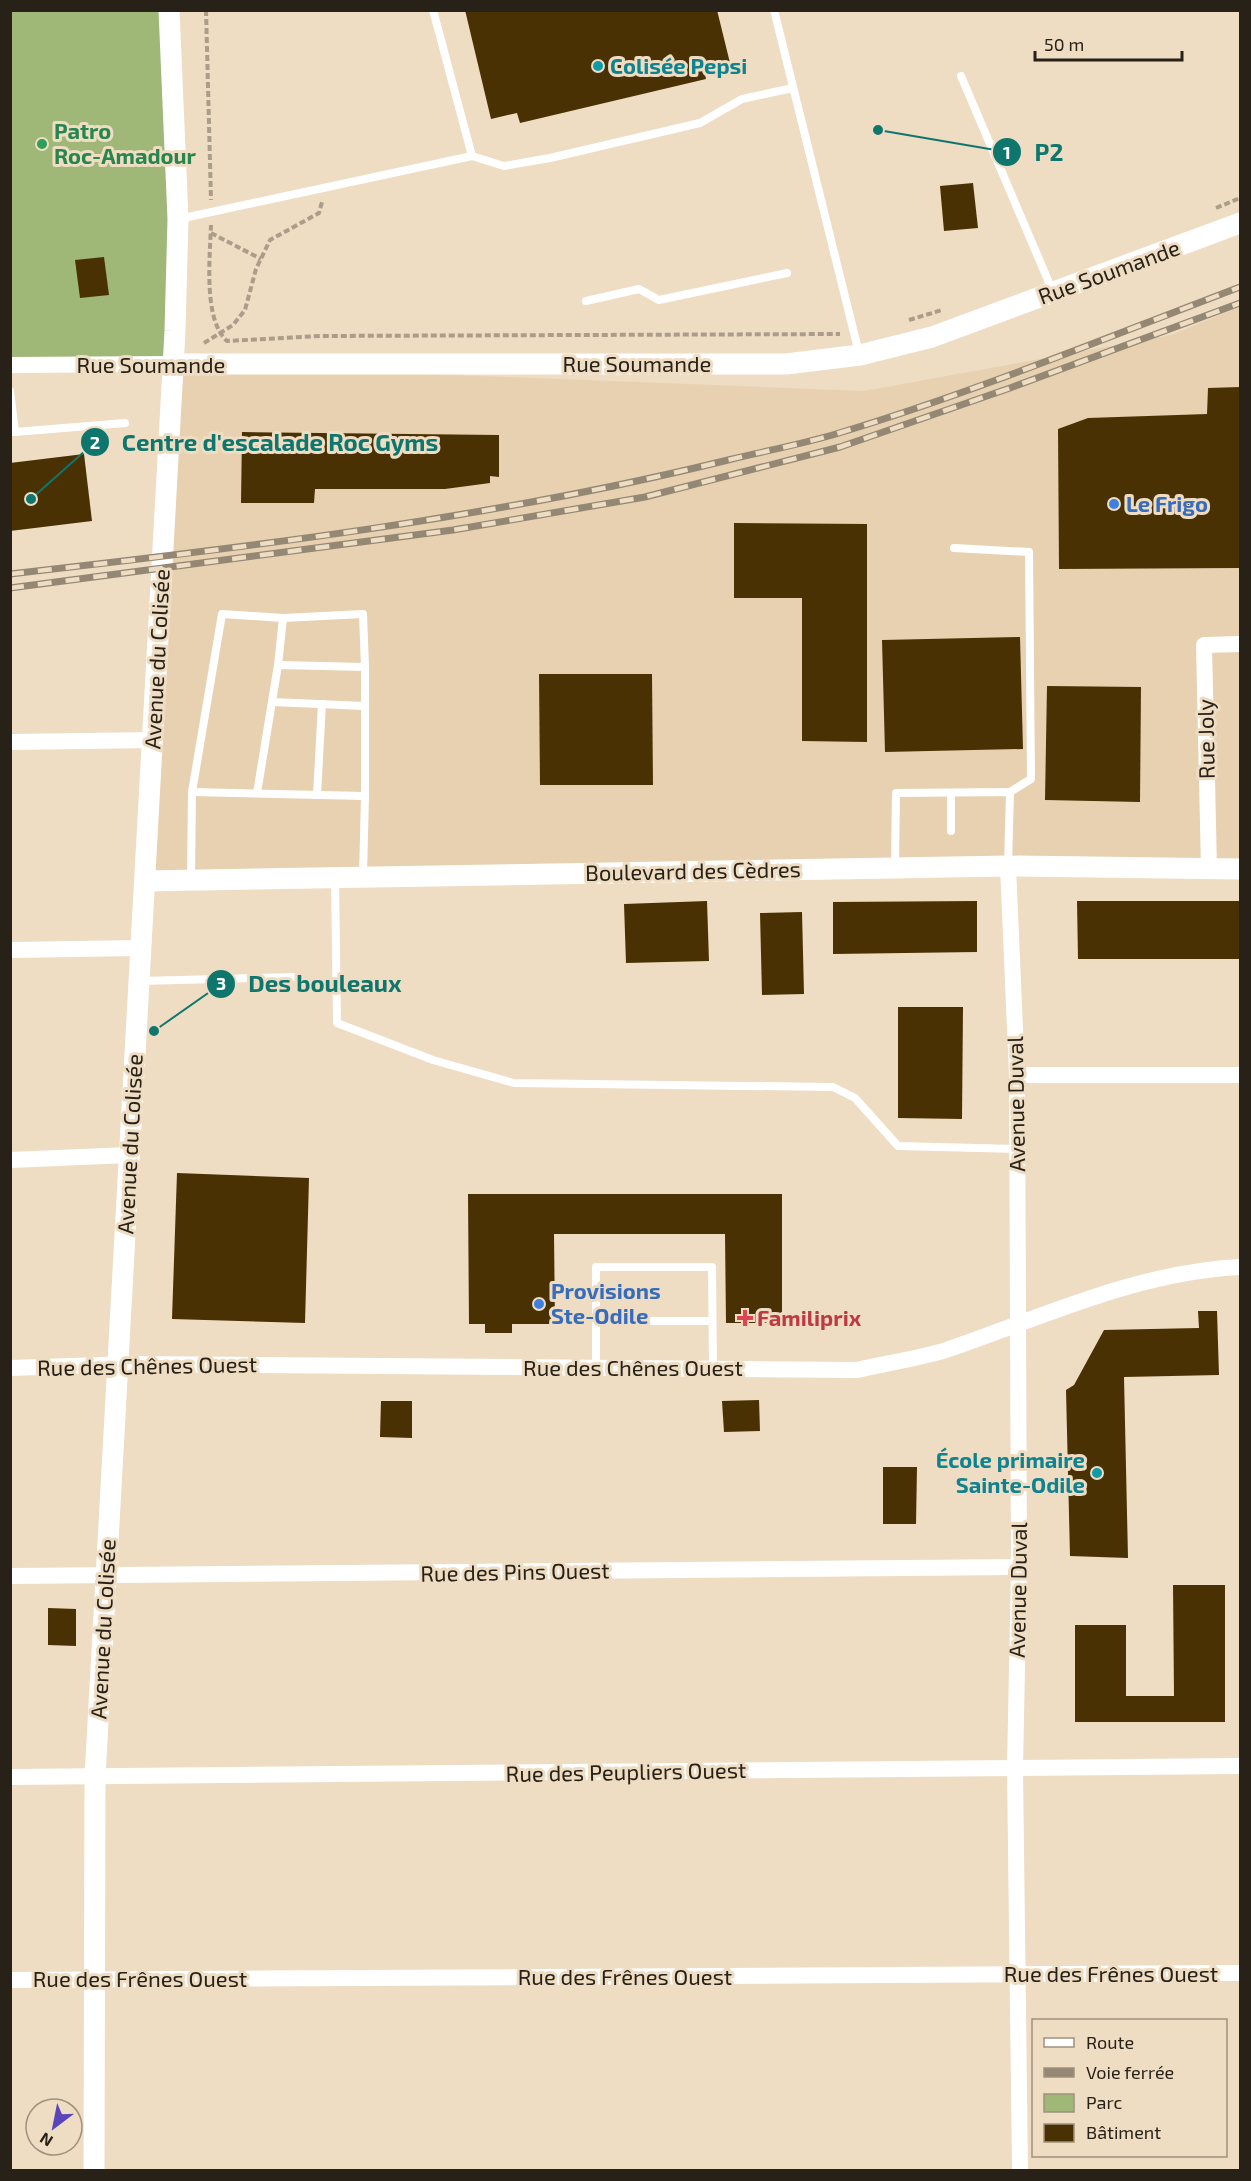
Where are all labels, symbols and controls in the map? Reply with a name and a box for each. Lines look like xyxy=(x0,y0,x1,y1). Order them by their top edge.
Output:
scale bar xyxy=(1035,24,1182,62)
text: 50 m xyxy=(1044,33,1084,55)
place label: Colisée Pepsi xyxy=(610,52,747,78)
marker: Colisée Pepsi xyxy=(591,59,605,73)
place label: Patro Roc-Amadour xyxy=(54,117,197,168)
callout: P2 xyxy=(992,131,1075,173)
marker: Patro Roc-Amadour xyxy=(35,137,49,151)
text: P2 xyxy=(1035,137,1063,166)
text: 1 xyxy=(1003,141,1011,163)
street label: Rue Soumande xyxy=(1034,233,1183,309)
street label: Rue Soumande xyxy=(563,350,711,376)
street label: Rue Soumande xyxy=(77,351,225,377)
callout: Centre d'escalade Roc Gyms xyxy=(80,421,450,463)
text: Centre d'escalade Roc Gyms xyxy=(122,427,438,456)
text: 2 xyxy=(90,431,100,453)
place label: Le Frigo xyxy=(1126,490,1208,516)
marker: Le Frigo xyxy=(1107,497,1121,511)
street label: Avenue du Colisée xyxy=(138,568,174,750)
street label: Rue Joly xyxy=(1191,698,1219,779)
street label: Boulevard des Cèdres xyxy=(585,855,801,885)
callout: Des bouleaux xyxy=(206,963,414,1005)
text: Des bouleaux xyxy=(248,968,402,997)
text: 3 xyxy=(216,972,226,994)
street label: Avenue Duval xyxy=(1001,1035,1029,1172)
street label: Avenue du Colisée xyxy=(111,1053,147,1235)
place label: Provisions Ste-Odile xyxy=(551,1277,661,1328)
marker: Provisions Ste-Odile xyxy=(532,1297,546,1311)
place label: Familiprix xyxy=(757,1304,862,1330)
marker: Familiprix xyxy=(738,1311,752,1325)
street label: Rue des Chênes Ouest xyxy=(37,1350,257,1380)
street label: Rue des Chênes Ouest xyxy=(523,1354,743,1380)
place label: École primaire Sainte-Odile xyxy=(936,1446,1085,1497)
marker: École primaire Sainte-Odile xyxy=(1090,1466,1104,1480)
street label: Avenue Duval xyxy=(1003,1521,1031,1658)
street label: Avenue du Colisée xyxy=(84,1538,120,1720)
street label: Rue des Pins Ouest xyxy=(420,1556,610,1586)
street label: Rue des Peupliers Ouest xyxy=(505,1756,747,1786)
street label: Rue des Frênes Ouest xyxy=(1004,1960,1218,1986)
street label: Rue des Frênes Ouest xyxy=(518,1963,732,1989)
street label: Rue des Frênes Ouest xyxy=(33,1965,247,1991)
legend xyxy=(1032,2019,1227,2157)
text: Route xyxy=(1086,2031,1134,2053)
text: Voie ferrée xyxy=(1086,2061,1174,2083)
text: Parc xyxy=(1086,2091,1122,2113)
north arrow xyxy=(24,2097,84,2157)
text: Bâtiment xyxy=(1086,2121,1161,2143)
text: N xyxy=(36,2129,56,2151)

